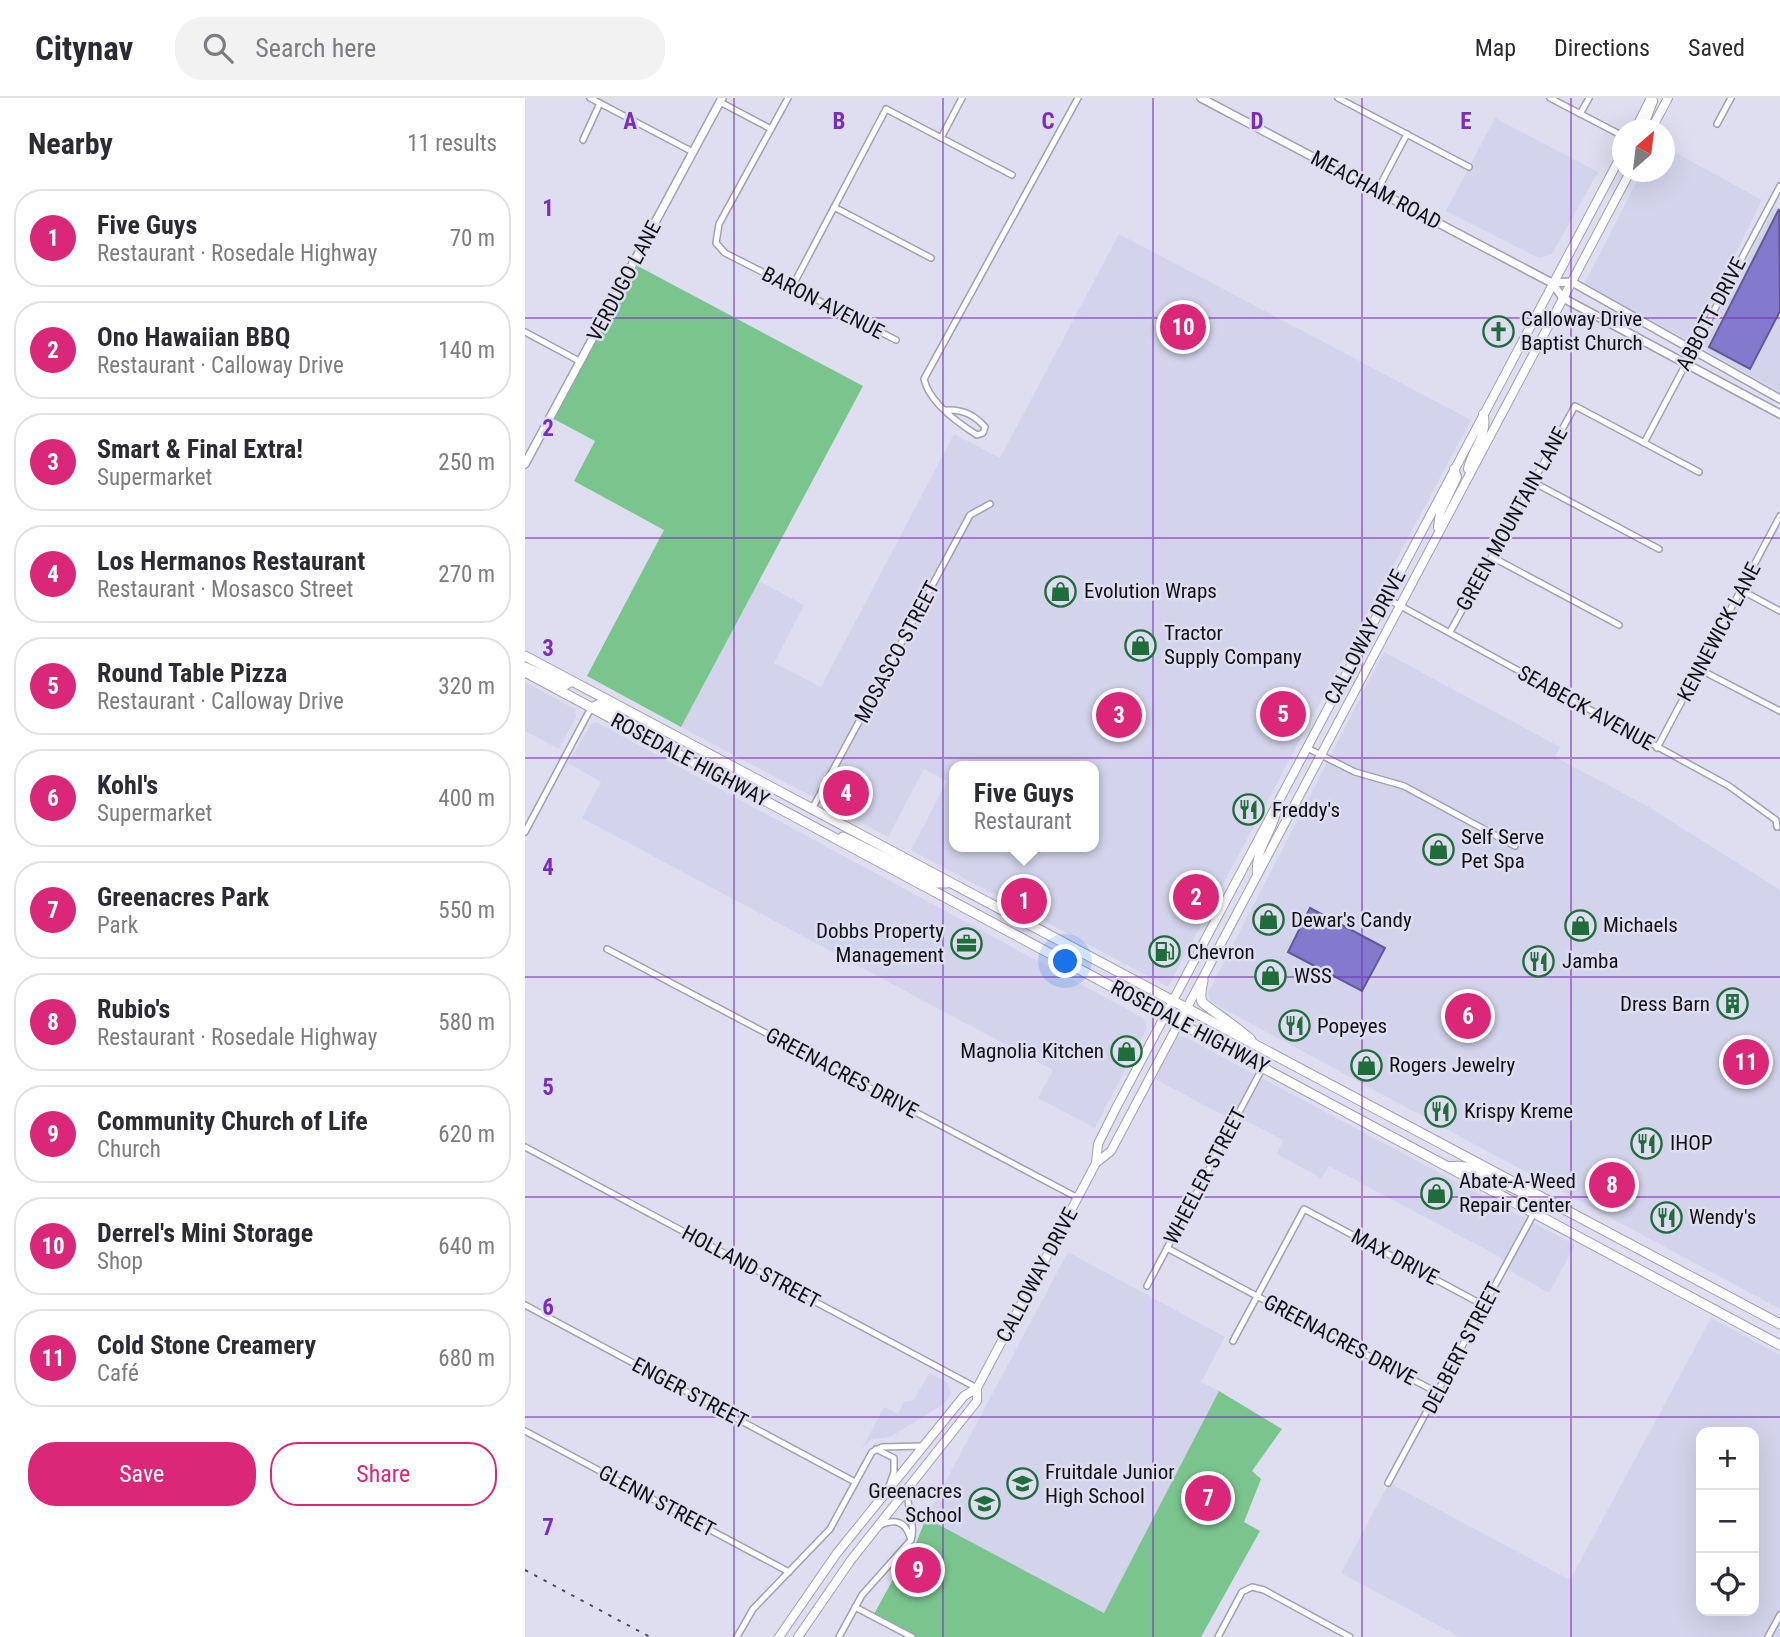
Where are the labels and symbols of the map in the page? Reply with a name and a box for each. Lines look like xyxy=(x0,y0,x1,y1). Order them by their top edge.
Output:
text: A xyxy=(623,108,637,135)
text: B xyxy=(833,108,845,135)
text: C xyxy=(1041,108,1055,135)
text: D xyxy=(1251,108,1264,135)
text: E xyxy=(1460,108,1472,135)
north arrow xyxy=(1612,119,1675,182)
street label: MEACHAM ROAD xyxy=(1307,146,1445,234)
text: 1 xyxy=(542,195,554,222)
street label: VERDUGO LANE xyxy=(582,217,666,345)
street label: ABBOTT DRIVE xyxy=(1671,253,1751,375)
street label: BARON AVENUE xyxy=(758,262,888,344)
pin: 10 xyxy=(1160,301,1206,353)
place label: Calloway Drive Baptist Church xyxy=(1521,307,1643,355)
church icon: Calloway Drive Baptist Church xyxy=(1481,314,1515,348)
text: 2 xyxy=(542,415,554,442)
street label: GREEN MOUNTAIN LANE xyxy=(1451,423,1573,615)
street label: KENNEWICK LANE xyxy=(1672,559,1766,705)
street label: CALLOWAY DRIVE xyxy=(1319,566,1411,708)
shop icon: Evolution Wraps xyxy=(1044,574,1078,608)
street label: MOSASCO STREET xyxy=(850,577,944,727)
place label: Evolution Wraps xyxy=(1084,579,1217,603)
place label: Tractor Supply Company xyxy=(1164,621,1302,669)
shop icon: Tractor Supply Company xyxy=(1124,628,1158,662)
text: 3 xyxy=(542,635,554,662)
street label: SEABECK AVENUE xyxy=(1514,661,1658,755)
pin: 5 xyxy=(1260,688,1306,740)
pin: 3 xyxy=(1096,689,1142,741)
street label: ROSEDALE HIGHWAY xyxy=(607,708,773,812)
pin: 4 xyxy=(823,767,869,819)
restaurant icon: Freddy's xyxy=(1232,793,1266,827)
place label: Freddy's xyxy=(1272,798,1340,822)
place label: Self Serve Pet Spa xyxy=(1461,825,1544,873)
shop icon: Self Serve Pet Spa xyxy=(1421,832,1455,866)
text: 4 xyxy=(542,854,554,881)
pin: 2 xyxy=(1173,871,1219,923)
pin: 1 xyxy=(1001,875,1047,927)
shop icon: Dewar's Candy xyxy=(1251,903,1285,937)
place label: Dewar's Candy xyxy=(1291,908,1412,932)
shop icon: Michaels xyxy=(1563,908,1597,942)
place label: Michaels xyxy=(1603,913,1678,937)
place label: Dobbs Property Management xyxy=(816,919,944,967)
office icon: Dobbs Property Management xyxy=(950,926,984,960)
fuel station icon: Chevron xyxy=(1147,935,1181,969)
place label: Chevron xyxy=(1187,940,1255,964)
your location xyxy=(1048,944,1082,978)
restaurant icon: Jamba xyxy=(1522,944,1556,978)
place label: Jamba xyxy=(1562,949,1618,973)
shop icon: WSS xyxy=(1254,959,1288,993)
place label: WSS xyxy=(1294,964,1332,988)
street label: ROSEDALE HIGHWAY xyxy=(1107,975,1273,1079)
building icon: Dress Barn xyxy=(1716,987,1750,1021)
pin: 6 xyxy=(1445,990,1491,1042)
place label: Dress Barn xyxy=(1620,992,1710,1016)
restaurant icon: Popeyes xyxy=(1277,1009,1311,1043)
place label: Popeyes xyxy=(1317,1014,1387,1038)
street label: GREENACRES DRIVE xyxy=(762,1023,922,1123)
shop icon: Magnolia Kitchen xyxy=(1110,1034,1144,1068)
pin: 11 xyxy=(1723,1036,1769,1088)
place label: Magnolia Kitchen xyxy=(960,1039,1104,1063)
shop icon: Rogers Jewelry xyxy=(1349,1048,1383,1082)
place label: Rogers Jewelry xyxy=(1389,1053,1516,1077)
text: 5 xyxy=(542,1074,554,1101)
restaurant icon: Krispy Kreme xyxy=(1424,1094,1458,1128)
place label: Krispy Kreme xyxy=(1464,1099,1573,1123)
street label: WHEELER STREET xyxy=(1159,1104,1251,1248)
restaurant icon: IHOP xyxy=(1630,1126,1664,1160)
place label: IHOP xyxy=(1670,1131,1713,1155)
pin: 8 xyxy=(1589,1159,1635,1211)
place label: Abate-A-Weed Repair Center xyxy=(1459,1169,1576,1217)
shop icon: Abate-A-Weed Repair Center xyxy=(1419,1176,1453,1210)
restaurant icon: Wendy's xyxy=(1649,1200,1683,1234)
street label: CALLOWAY DRIVE xyxy=(991,1204,1083,1346)
place label: Wendy's xyxy=(1689,1205,1756,1229)
street label: HOLLAND STREET xyxy=(678,1221,824,1313)
street label: MAX DRIVE xyxy=(1347,1224,1443,1290)
street label: DELBERT STREET xyxy=(1417,1278,1507,1418)
street label: GREENACRES DRIVE xyxy=(1260,1290,1420,1390)
text: 6 xyxy=(542,1294,554,1321)
street label: ENGER STREET xyxy=(628,1353,752,1433)
street label: GLENN STREET xyxy=(595,1460,719,1542)
place label: Fruitdale Junior High School xyxy=(1045,1460,1175,1508)
school or university icon: Fruitdale Junior High School xyxy=(1005,1467,1039,1501)
pin: 7 xyxy=(1185,1472,1231,1524)
place label: Greenacres School xyxy=(868,1479,962,1527)
school or university icon: Greenacres School xyxy=(968,1486,1002,1520)
text: 7 xyxy=(542,1514,554,1541)
pin: 9 xyxy=(895,1544,941,1596)

